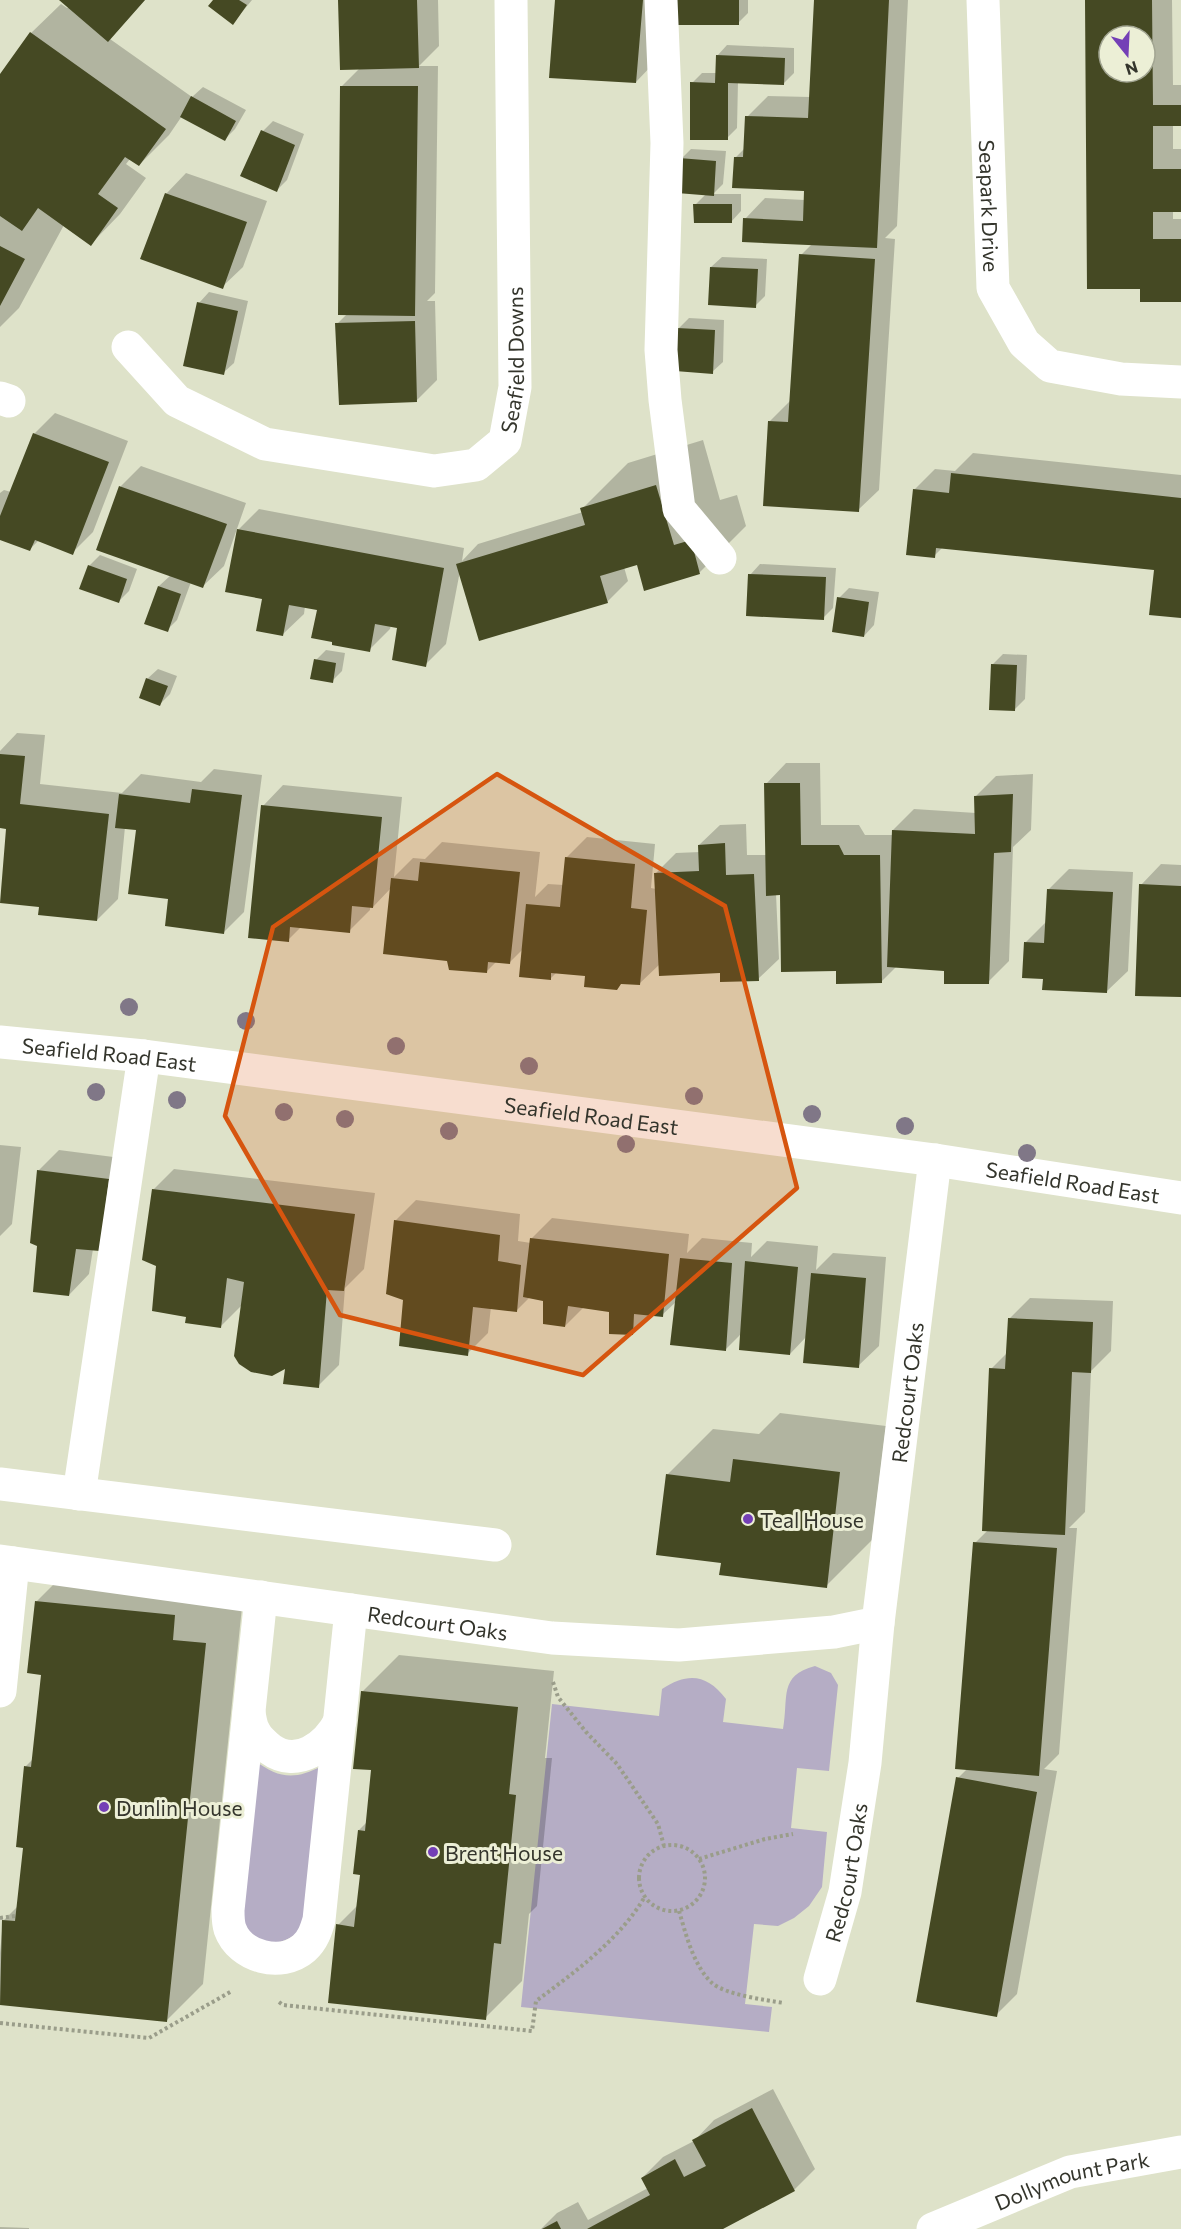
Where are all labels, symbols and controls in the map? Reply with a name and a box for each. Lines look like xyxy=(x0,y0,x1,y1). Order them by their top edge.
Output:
north arrow xyxy=(1097,24,1157,84)
text: N xyxy=(1123,58,1140,80)
street label: Seapark Drive xyxy=(975,139,1005,272)
street label: Seafield Downs xyxy=(494,286,528,435)
street label: Seafield Road East xyxy=(21,1032,198,1075)
street label: Seafield Road East xyxy=(503,1091,680,1139)
street label: Seafield Road East xyxy=(984,1156,1161,1207)
street label: Redcourt Oaks xyxy=(885,1321,927,1464)
place label: Teal House xyxy=(760,1507,864,1532)
marker: Teal House xyxy=(741,1512,755,1526)
street label: Redcourt Oaks xyxy=(366,1600,510,1644)
place label: Dunlin House xyxy=(116,1795,243,1820)
marker: Dunlin House xyxy=(97,1800,111,1814)
street label: Redcourt Oaks xyxy=(819,1801,871,1945)
place label: Brent House xyxy=(445,1840,563,1865)
marker: Brent House xyxy=(426,1845,440,1859)
street label: Dollymount Park xyxy=(991,2146,1151,2215)

